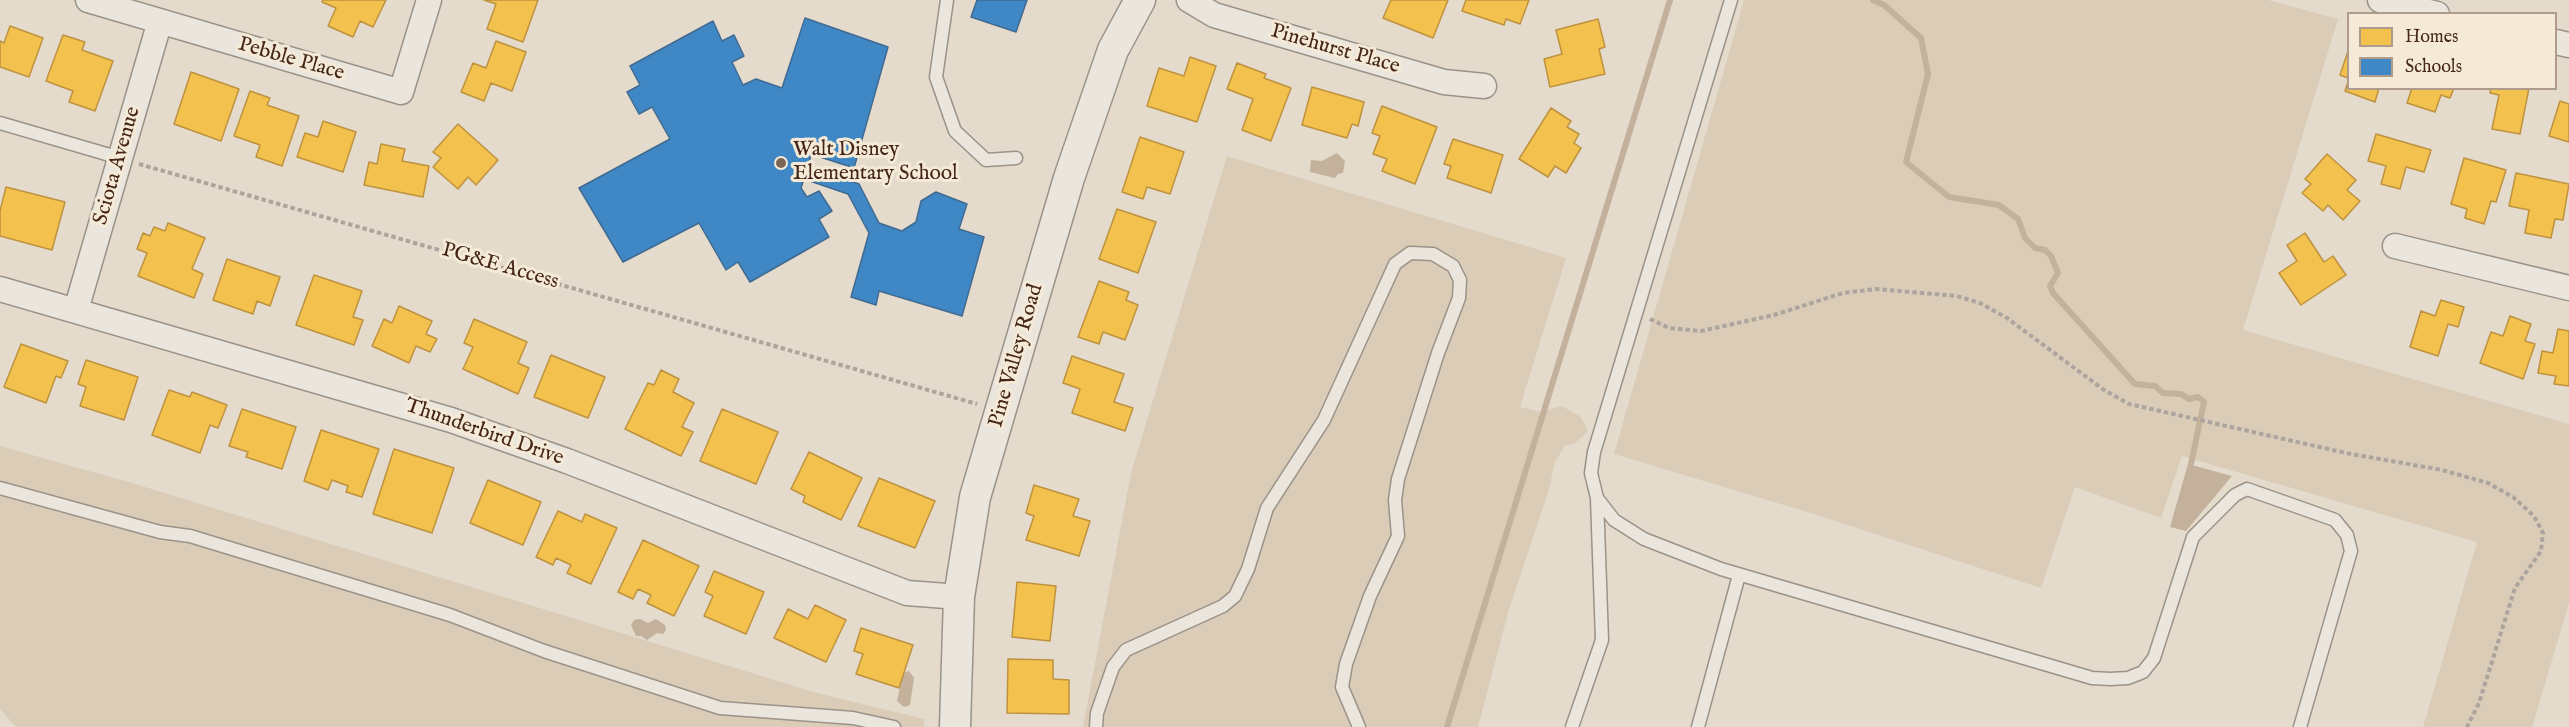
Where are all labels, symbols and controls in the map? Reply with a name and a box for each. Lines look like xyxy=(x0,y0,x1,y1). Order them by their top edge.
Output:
legend xyxy=(2347,12,2557,90)
street label: Pinehurst Place xyxy=(1268,20,1402,80)
text: Homes xyxy=(2405,26,2458,49)
street label: Pebble Place xyxy=(235,33,347,87)
text: Schools xyxy=(2405,56,2462,79)
street label: Sciota Avenue xyxy=(89,104,147,228)
place label: Walt Disney Elementary School xyxy=(793,138,958,188)
marker: Walt Disney Elementary School xyxy=(774,156,788,170)
street label: PG&E Access xyxy=(439,238,561,296)
street label: Pine Valley Road xyxy=(984,281,1050,431)
street label: Thunderbird Drive xyxy=(401,394,567,472)

